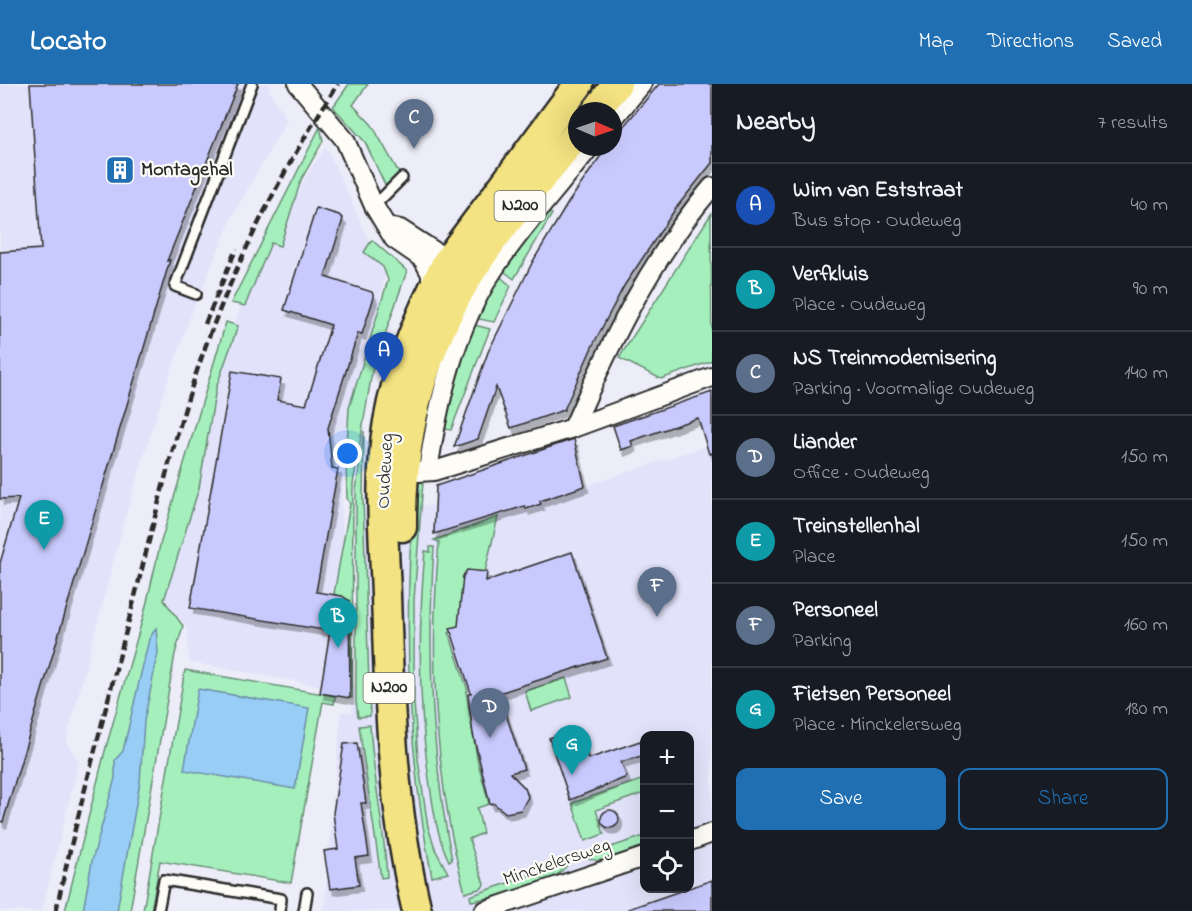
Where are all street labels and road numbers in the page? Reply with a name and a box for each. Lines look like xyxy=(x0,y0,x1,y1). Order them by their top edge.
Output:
road number: N200 xyxy=(494,191,546,221)
street label: Oudeweg xyxy=(370,432,403,510)
road number: N200 xyxy=(364,673,414,703)
street label: Minckelersweg xyxy=(499,831,615,896)

